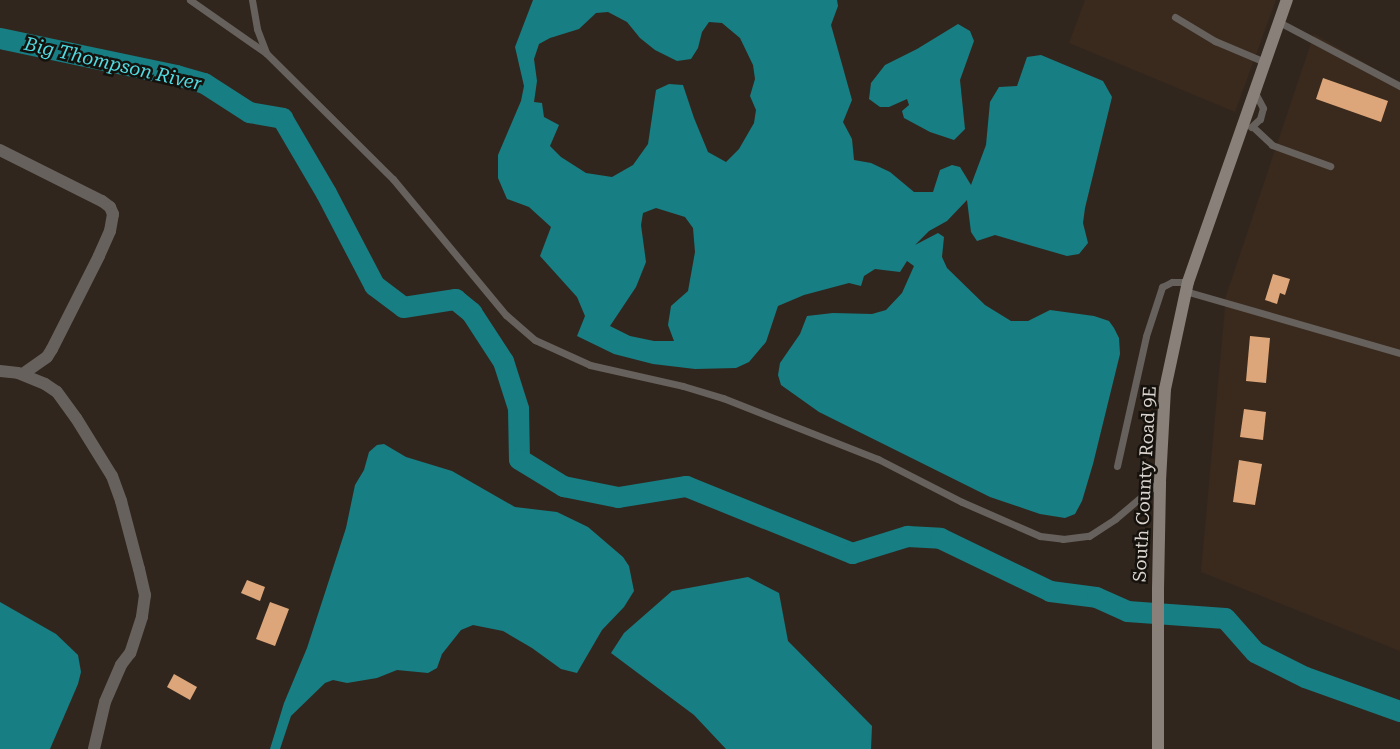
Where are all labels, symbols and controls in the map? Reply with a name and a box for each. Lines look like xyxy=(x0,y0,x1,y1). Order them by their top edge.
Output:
water label: Big Thompson River xyxy=(22,32,204,96)
street label: South County Road 9E xyxy=(1129,386,1161,582)

